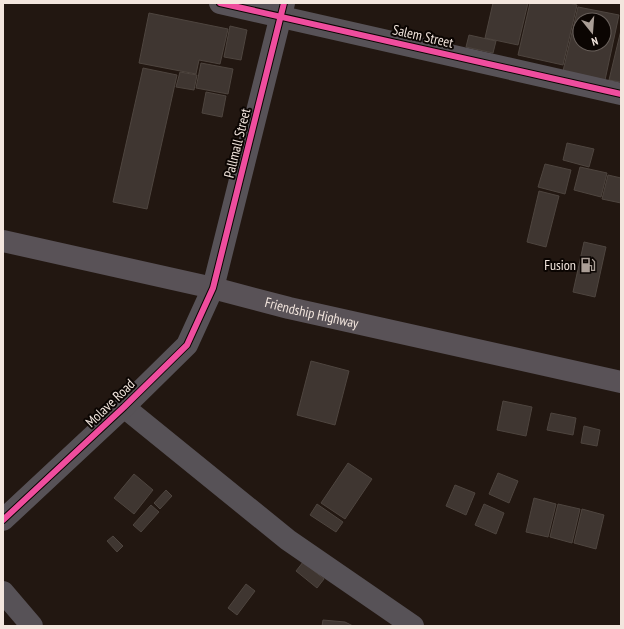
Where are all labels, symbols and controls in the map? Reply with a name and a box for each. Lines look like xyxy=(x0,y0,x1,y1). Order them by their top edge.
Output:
north arrow xyxy=(572,12,612,52)
street label: Salem Street xyxy=(391,20,455,52)
text: N xyxy=(590,34,600,49)
street label: Pallmall Street xyxy=(220,106,254,180)
place label: Fusion xyxy=(544,256,576,274)
fuel station icon: Fusion xyxy=(579,256,597,274)
street label: Friendship Highway xyxy=(263,293,361,332)
street label: Molave Road xyxy=(81,375,139,431)

